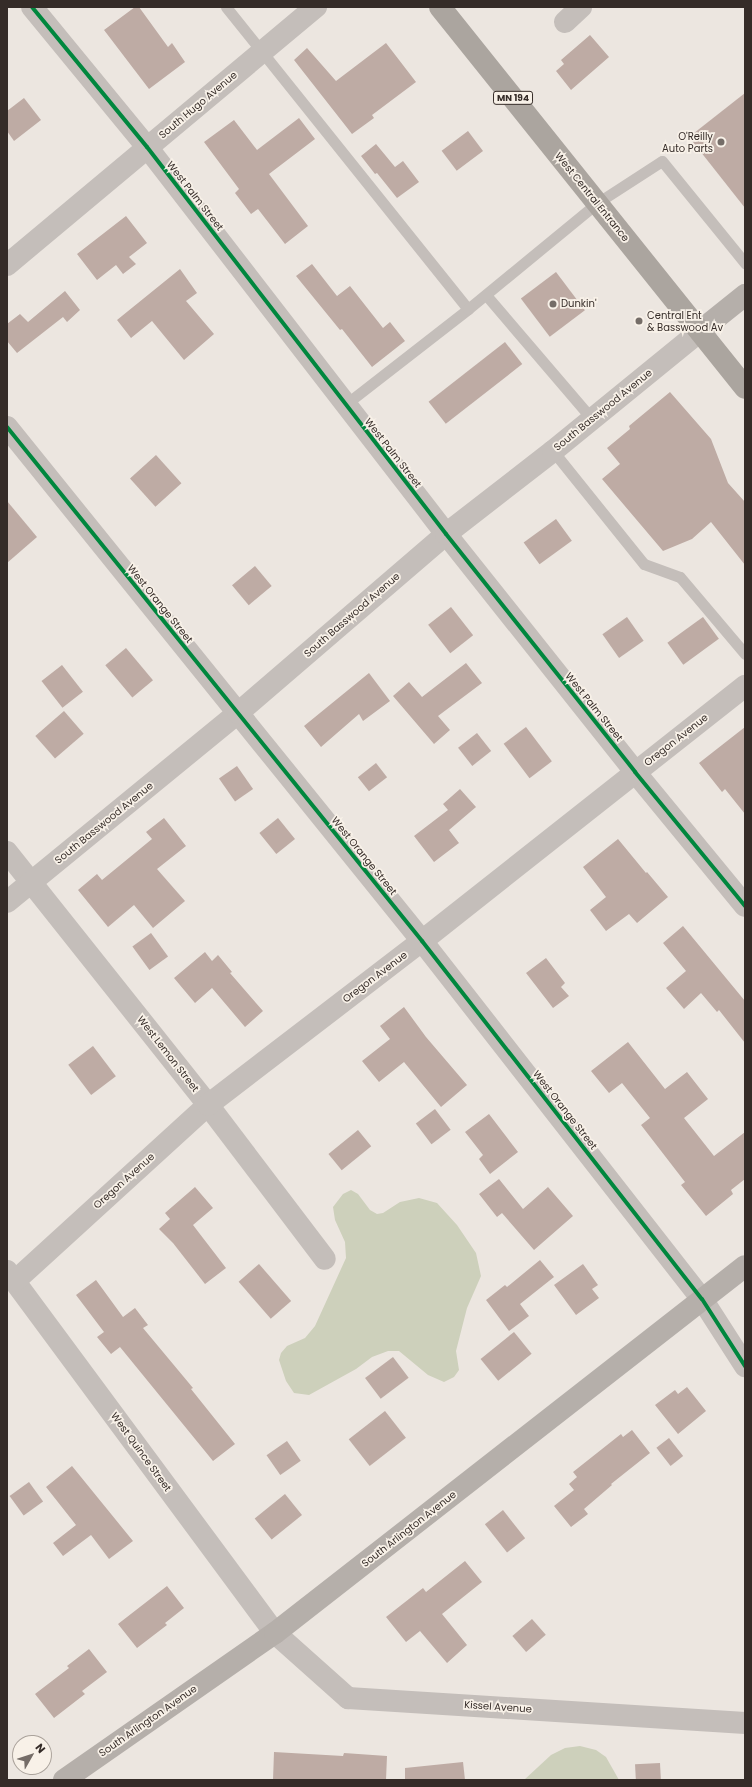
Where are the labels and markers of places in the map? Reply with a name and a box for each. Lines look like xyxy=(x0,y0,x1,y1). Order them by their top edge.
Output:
place label: O'Reilly Auto Parts xyxy=(662,130,713,154)
marker: O'Reilly Auto Parts xyxy=(716,137,726,147)
place label: Dunkin' xyxy=(561,298,596,310)
marker: Dunkin' xyxy=(548,299,558,309)
place label: Central Ent & Basswood Av xyxy=(647,309,723,332)
marker: Central Ent & Basswood Av xyxy=(634,316,644,326)

